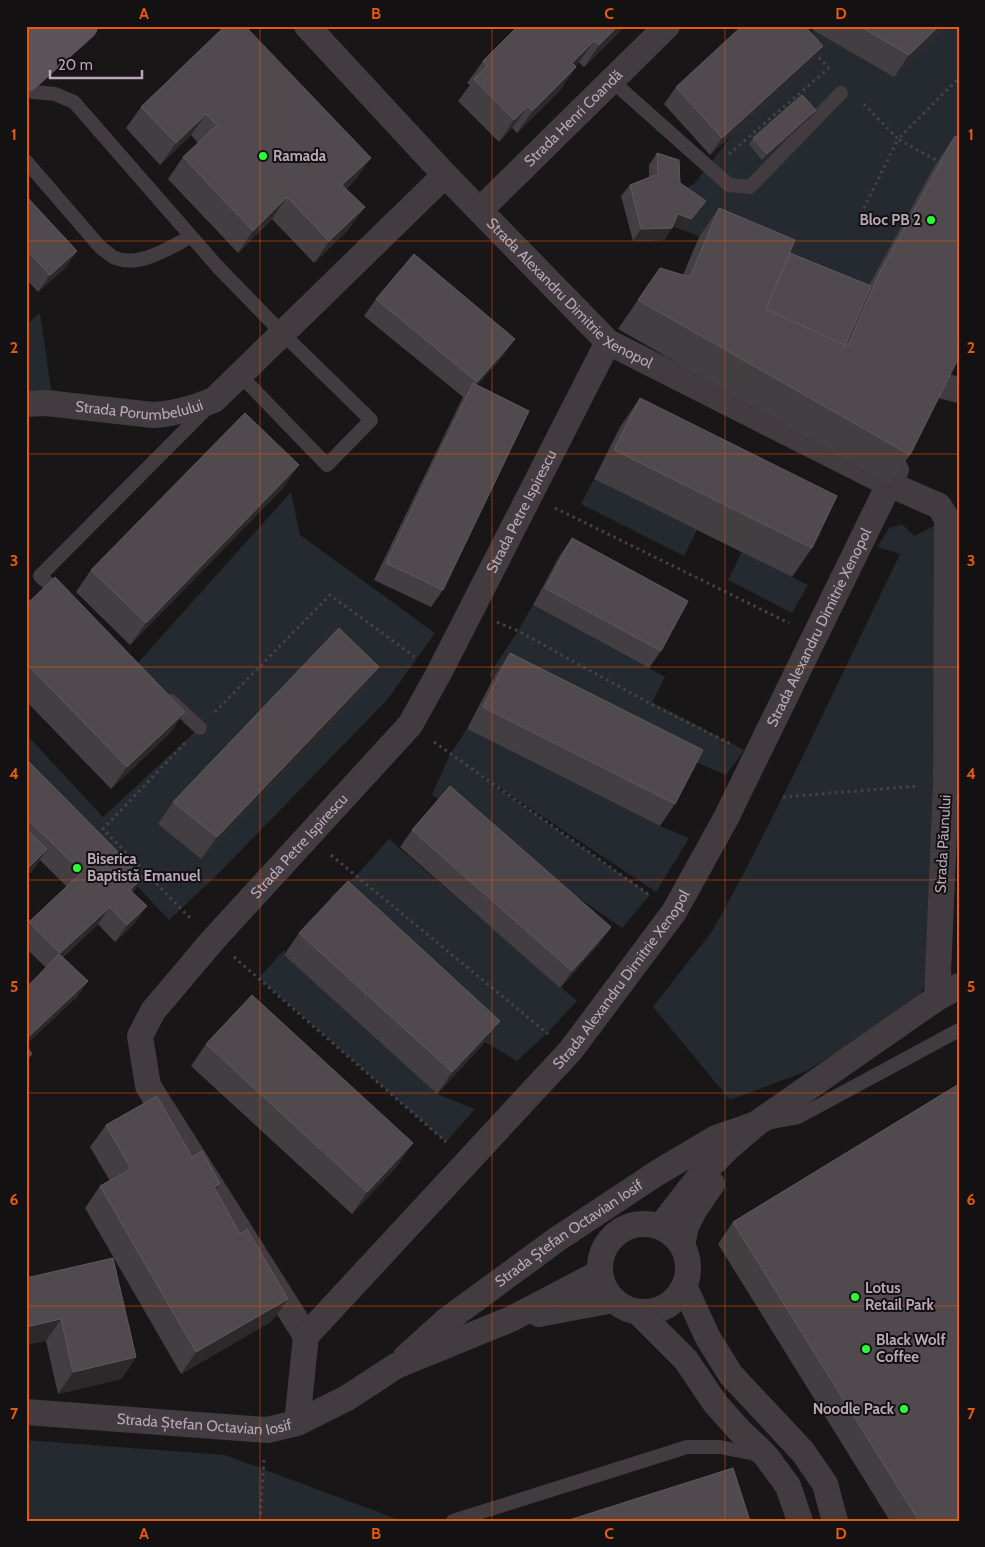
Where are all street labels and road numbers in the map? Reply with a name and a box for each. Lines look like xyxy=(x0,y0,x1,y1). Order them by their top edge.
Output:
street label: Strada Henri Coandă xyxy=(521,65,627,170)
street label: Strada Alexandru Dimitrie Xenopol xyxy=(483,214,656,372)
street label: Strada Porumbelului xyxy=(74,396,205,424)
street label: Strada Petre Ispirescu xyxy=(483,447,560,576)
street label: Strada Alexandru Dimitrie Xenopol xyxy=(763,525,875,730)
street label: Strada Petre Ispirescu xyxy=(247,790,352,902)
street label: Strada Păunului xyxy=(931,794,955,894)
street label: Strada Alexandru Dimitrie Xenopol xyxy=(549,886,694,1073)
street label: Strada Ștefan Octavian Iosif xyxy=(492,1176,646,1291)
street label: Strada Ștefan Octavian Iosif xyxy=(116,1410,294,1439)

